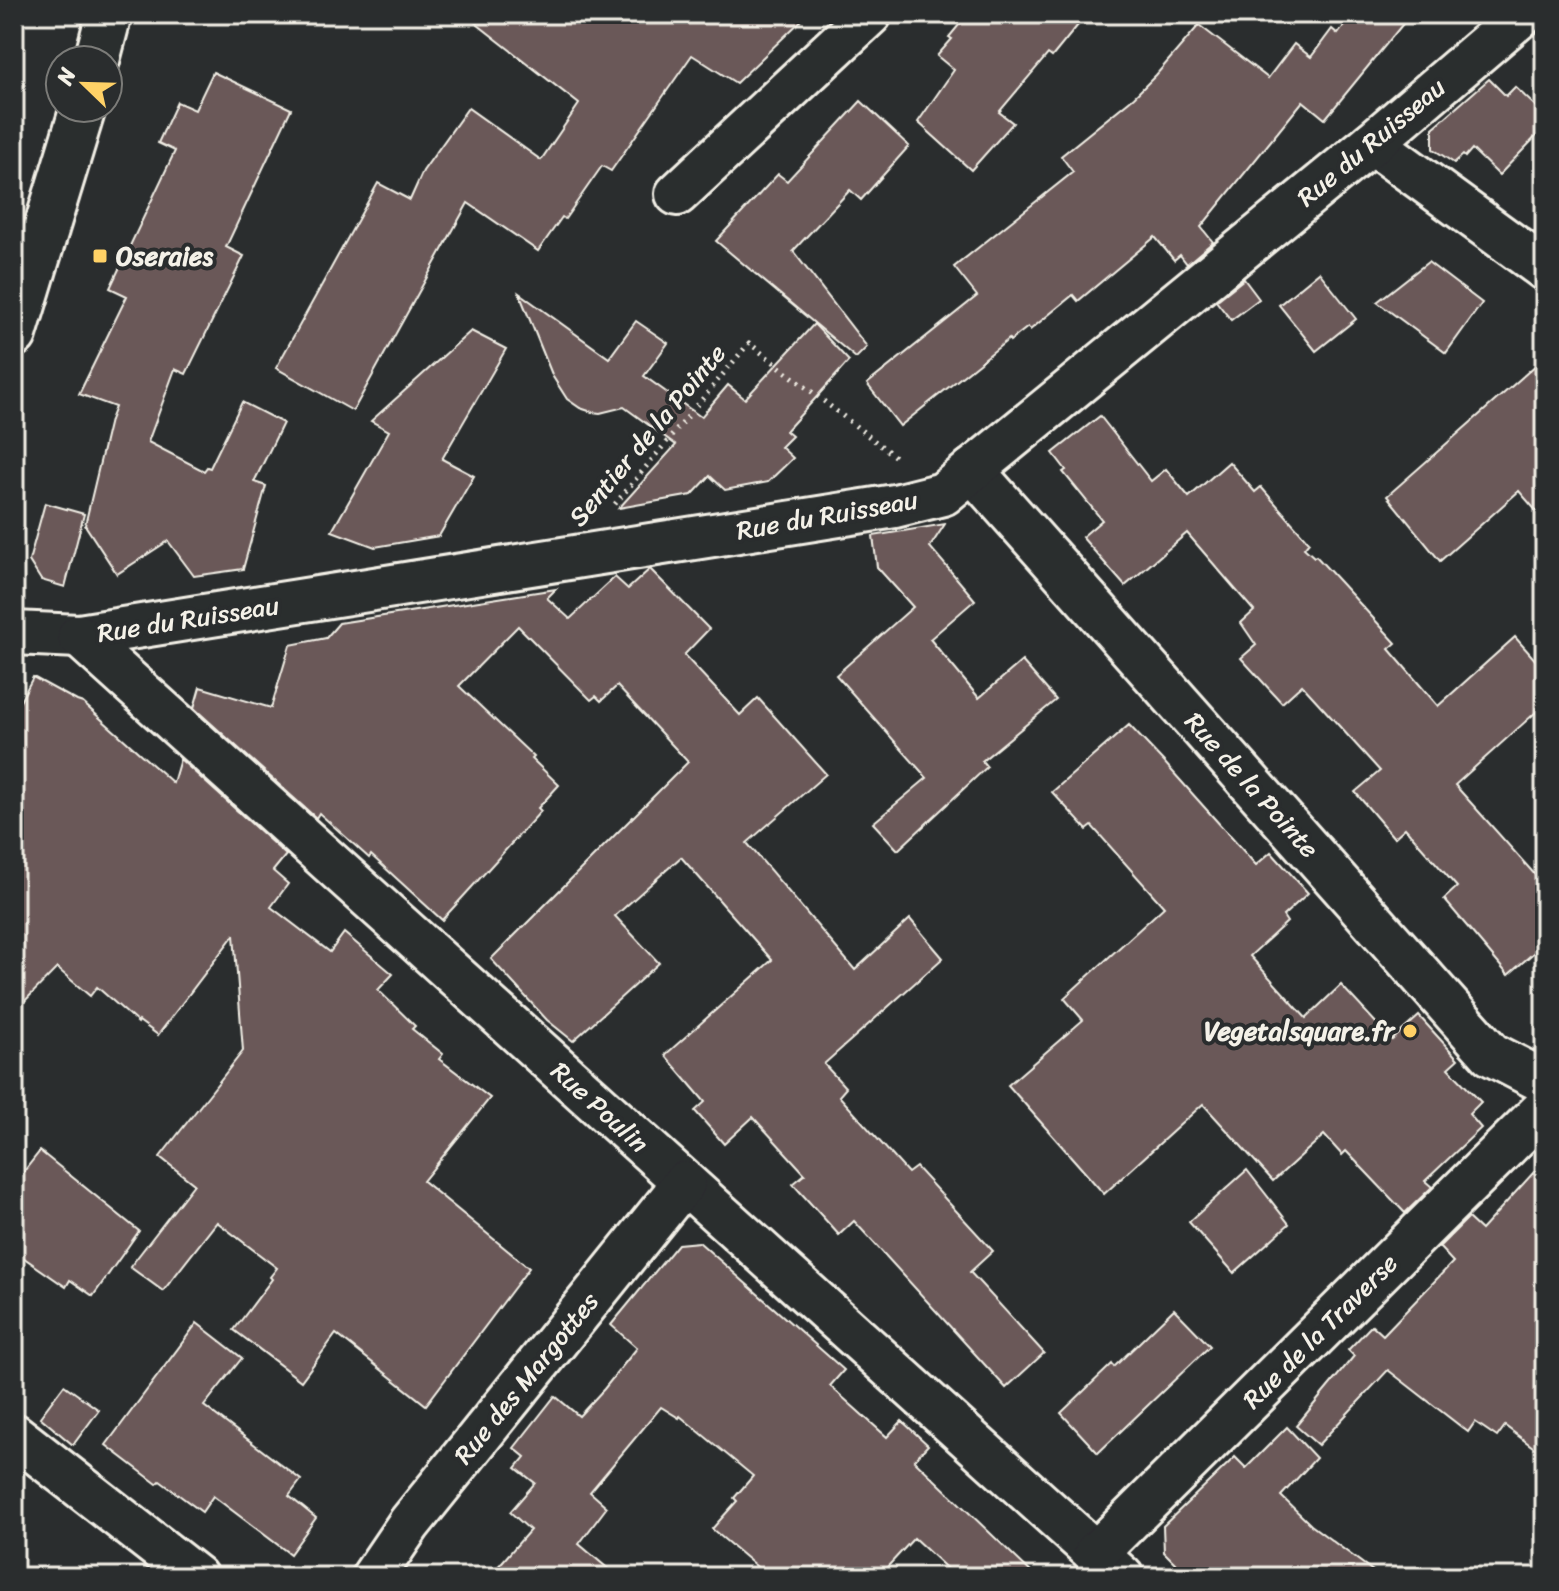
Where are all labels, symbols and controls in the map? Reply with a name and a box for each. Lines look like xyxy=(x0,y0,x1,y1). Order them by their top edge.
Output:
north arrow xyxy=(44,44,124,124)
text: N xyxy=(45,61,87,92)
street label: Rue du Ruisseau xyxy=(1286,65,1456,219)
place label: Oseraies xyxy=(116,233,214,279)
marker: Oseraies xyxy=(91,247,109,265)
street label: Sentier de la Pointe xyxy=(556,333,738,537)
street label: Rue du Ruisseau xyxy=(733,476,921,554)
street label: Rue du Ruisseau xyxy=(94,582,282,656)
street label: Rue de la Pointe xyxy=(1173,701,1331,869)
place label: Vegetalsquare.fr xyxy=(1204,1008,1396,1054)
marker: Vegetalsquare.fr xyxy=(1401,1022,1419,1040)
street label: Rue Poulin xyxy=(540,1050,660,1164)
street label: Rue de la Traverse xyxy=(1231,1242,1409,1420)
street label: Rue des Margottes xyxy=(441,1281,611,1475)

